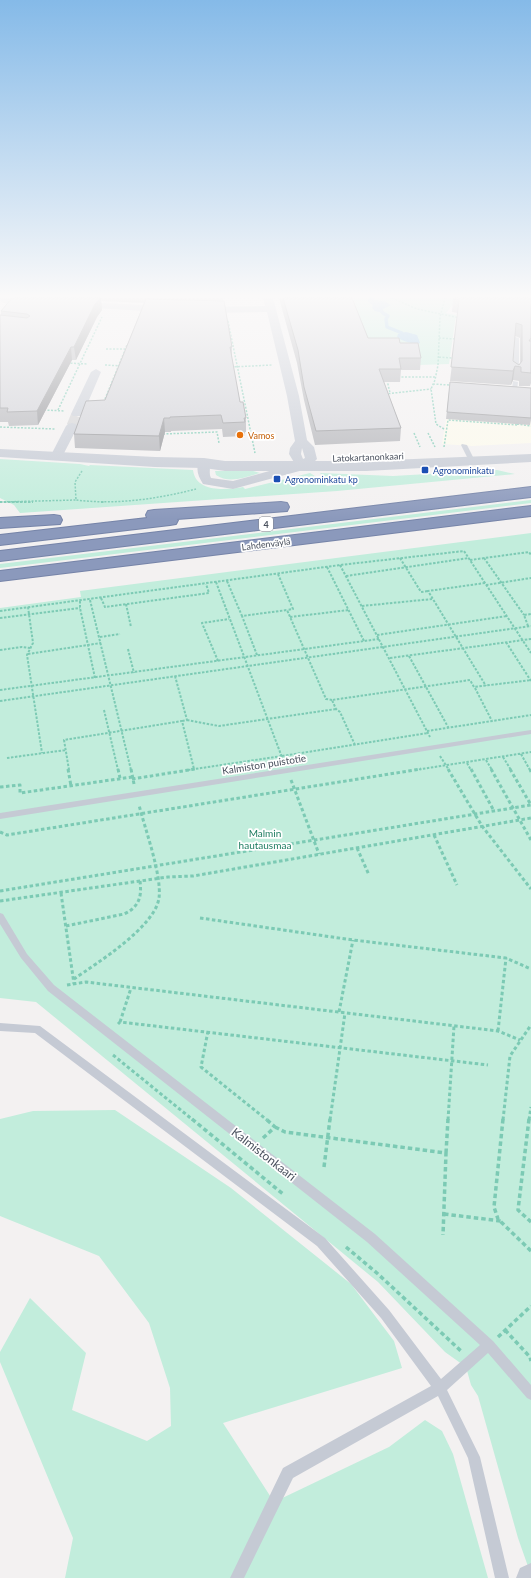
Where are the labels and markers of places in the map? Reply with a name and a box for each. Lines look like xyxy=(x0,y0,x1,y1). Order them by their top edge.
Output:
marker: Vamos xyxy=(235,430,245,440)
place label: Vamos xyxy=(248,430,274,441)
marker: Agronominkatu xyxy=(420,465,430,475)
place label: Agronominkatu xyxy=(433,465,494,476)
marker: Agronominkatu kp xyxy=(272,474,282,484)
place label: Agronominkatu kp xyxy=(285,474,358,485)

